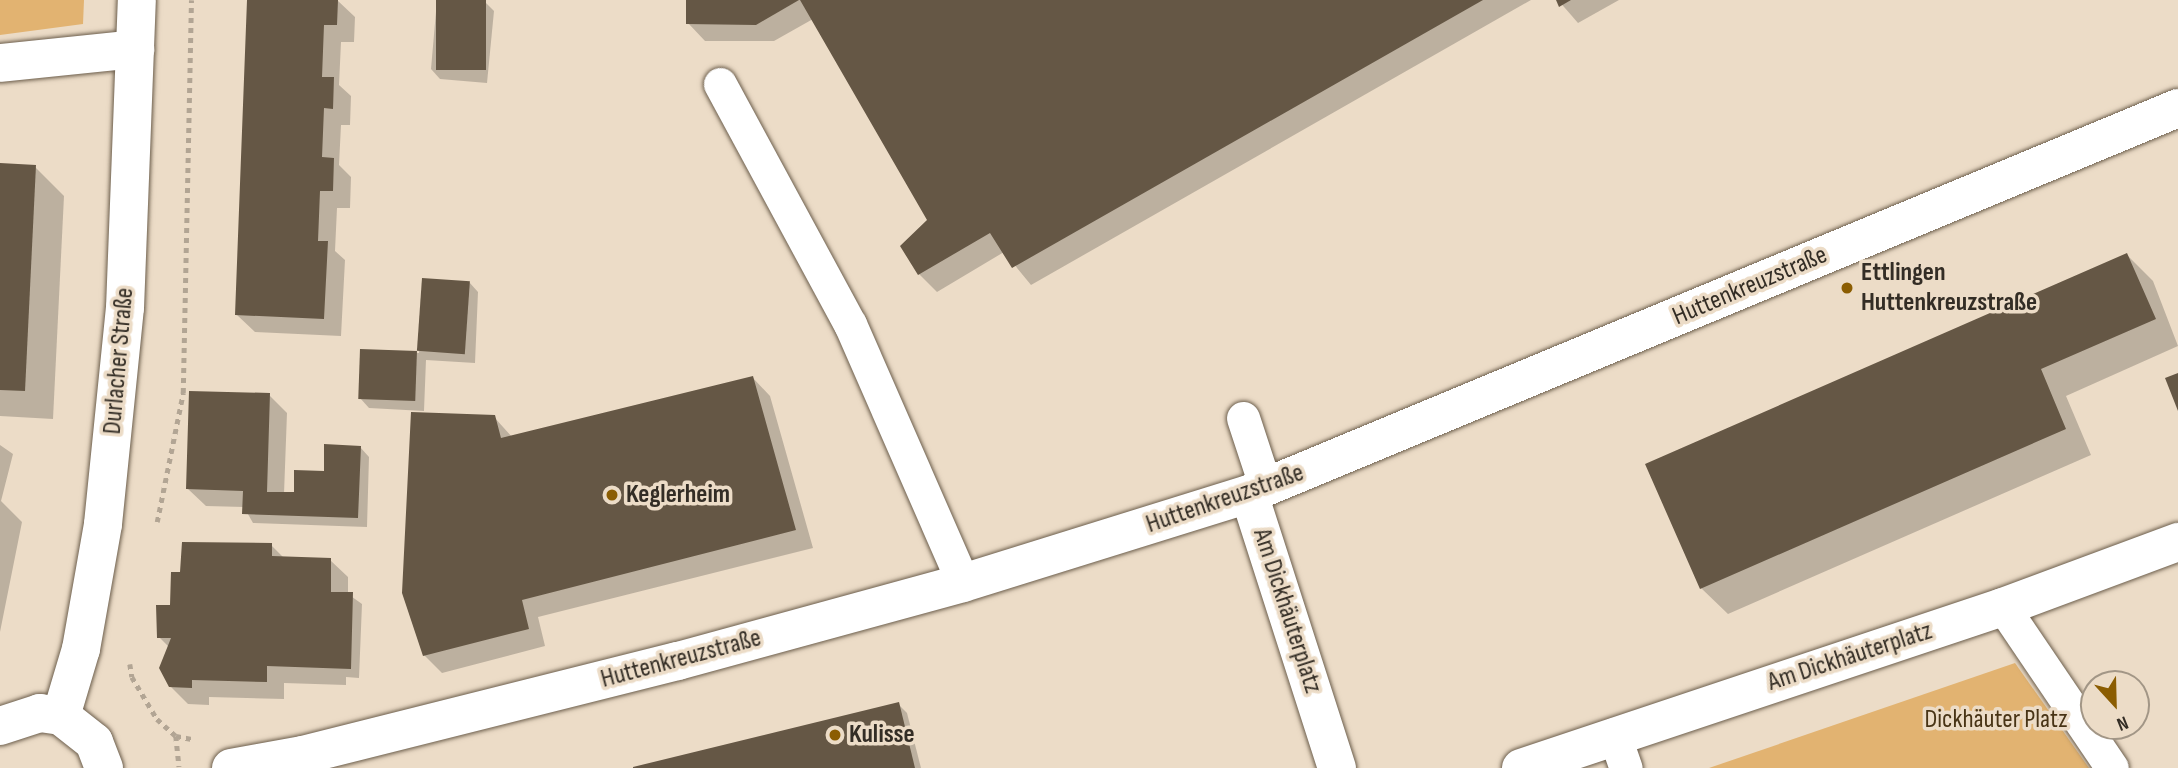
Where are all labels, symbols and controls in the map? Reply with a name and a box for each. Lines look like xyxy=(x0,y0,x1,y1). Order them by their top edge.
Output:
street label: Huttenkreuzstraße xyxy=(1668,239,1832,333)
place label: Ettlingen Huttenkreuzstraße xyxy=(1861,257,2037,318)
marker: Ettlingen Huttenkreuzstraße xyxy=(1839,280,1855,296)
street label: Durlacher Straße xyxy=(97,286,141,436)
street label: Huttenkreuzstraße xyxy=(1142,457,1308,541)
place label: Keglerheim xyxy=(626,479,730,511)
marker: Keglerheim xyxy=(604,487,620,503)
street label: Am Dickhäuterplatz xyxy=(1246,525,1328,697)
street label: Am Dickhäuterplatz xyxy=(1764,616,1936,698)
street label: Huttenkreuzstraße xyxy=(597,623,765,695)
north arrow xyxy=(2080,670,2150,740)
park label: Dickhäuter Platz xyxy=(1925,704,2067,736)
text: N xyxy=(2113,711,2131,736)
place label: Kulisse xyxy=(849,719,915,751)
marker: Kulisse xyxy=(827,727,843,743)

